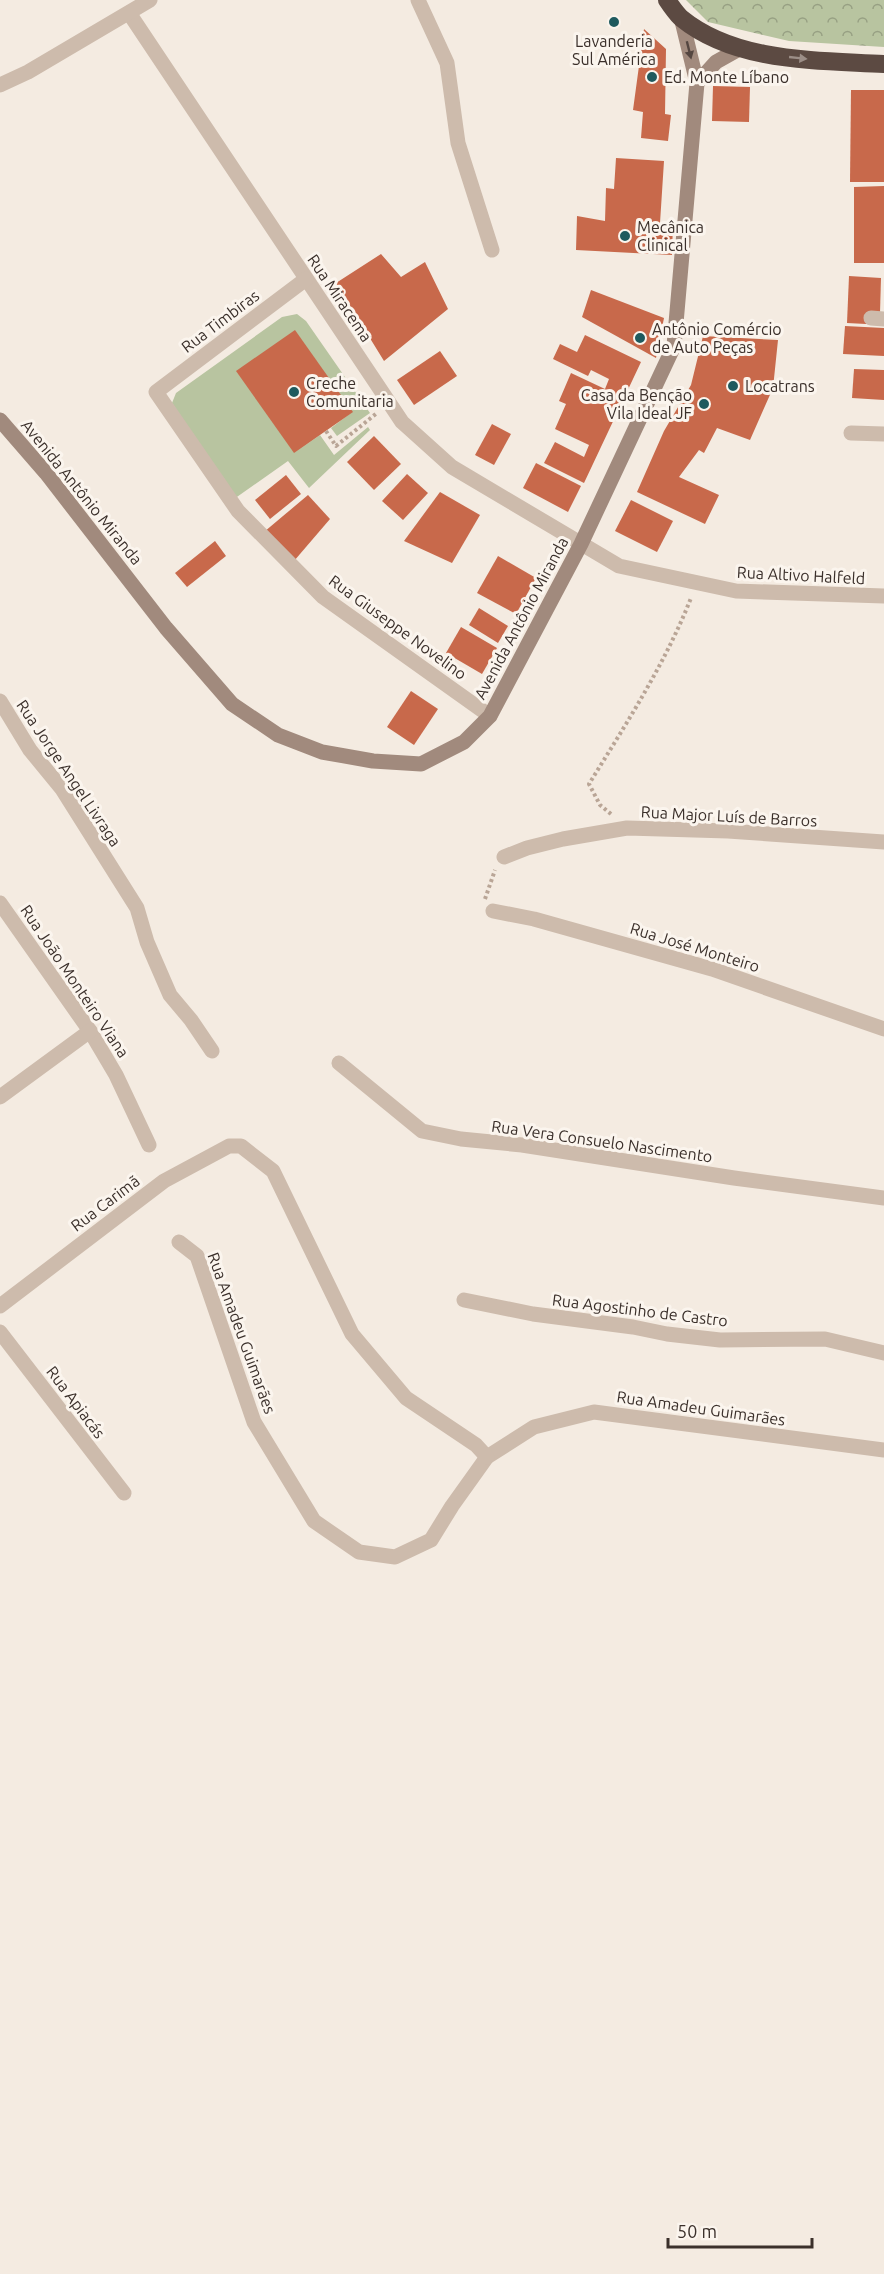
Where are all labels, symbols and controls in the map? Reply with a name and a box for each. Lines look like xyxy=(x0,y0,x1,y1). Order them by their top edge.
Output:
marker: Lavanderia Sul América xyxy=(607,15,621,29)
place label: Lavanderia Sul América xyxy=(572,32,656,68)
one-way arrow xyxy=(684,41,694,59)
one-way arrow xyxy=(789,53,808,63)
place label: Ed. Monte Líbano xyxy=(664,68,789,86)
marker: Ed. Monte Líbano xyxy=(645,70,659,84)
place label: Mecânica Clinical xyxy=(637,218,704,254)
marker: Mecânica Clinical xyxy=(618,229,632,243)
street label: Rua Miracema xyxy=(304,251,376,345)
street label: Rua Timbiras xyxy=(178,286,262,356)
place label: Antônio Comércio de Auto Peças xyxy=(652,320,782,356)
marker: Antônio Comércio de Auto Peças xyxy=(633,331,647,345)
place label: Creche Comunitaria xyxy=(306,374,394,410)
place label: Locatrans xyxy=(745,377,815,395)
marker: Locatrans xyxy=(726,379,740,393)
marker: Creche Comunitaria xyxy=(287,385,301,399)
place label: Casa da Benção Vila Ideal JF xyxy=(581,386,692,422)
marker: Casa da Benção Vila Ideal JF xyxy=(697,397,711,411)
street label: Avenida Antônio Miranda xyxy=(18,416,146,568)
street label: Avenida Antônio Miranda xyxy=(471,534,571,702)
street label: Rua Altivo Halfeld xyxy=(736,563,866,587)
street label: Rua Giuseppe Novelino xyxy=(326,571,470,683)
street label: Rua Jorge Angel Livraga xyxy=(13,696,125,850)
street label: Rua Major Luís de Barros xyxy=(640,802,818,830)
street label: Rua João Monteiro Viana xyxy=(17,901,133,1061)
street label: Rua José Monteiro xyxy=(628,919,762,975)
street label: Rua Vera Consuelo Nascimento xyxy=(490,1117,714,1165)
street label: Rua Carimã xyxy=(67,1171,143,1235)
street label: Rua Amadeu Guimarães xyxy=(204,1250,280,1416)
street label: Rua Agostinho de Castro xyxy=(551,1290,729,1330)
street label: Rua Apiacás xyxy=(43,1362,109,1442)
street label: Rua Amadeu Guimarães xyxy=(616,1387,787,1429)
scale bar xyxy=(668,2211,812,2249)
text: 50 m xyxy=(677,2221,717,2241)

